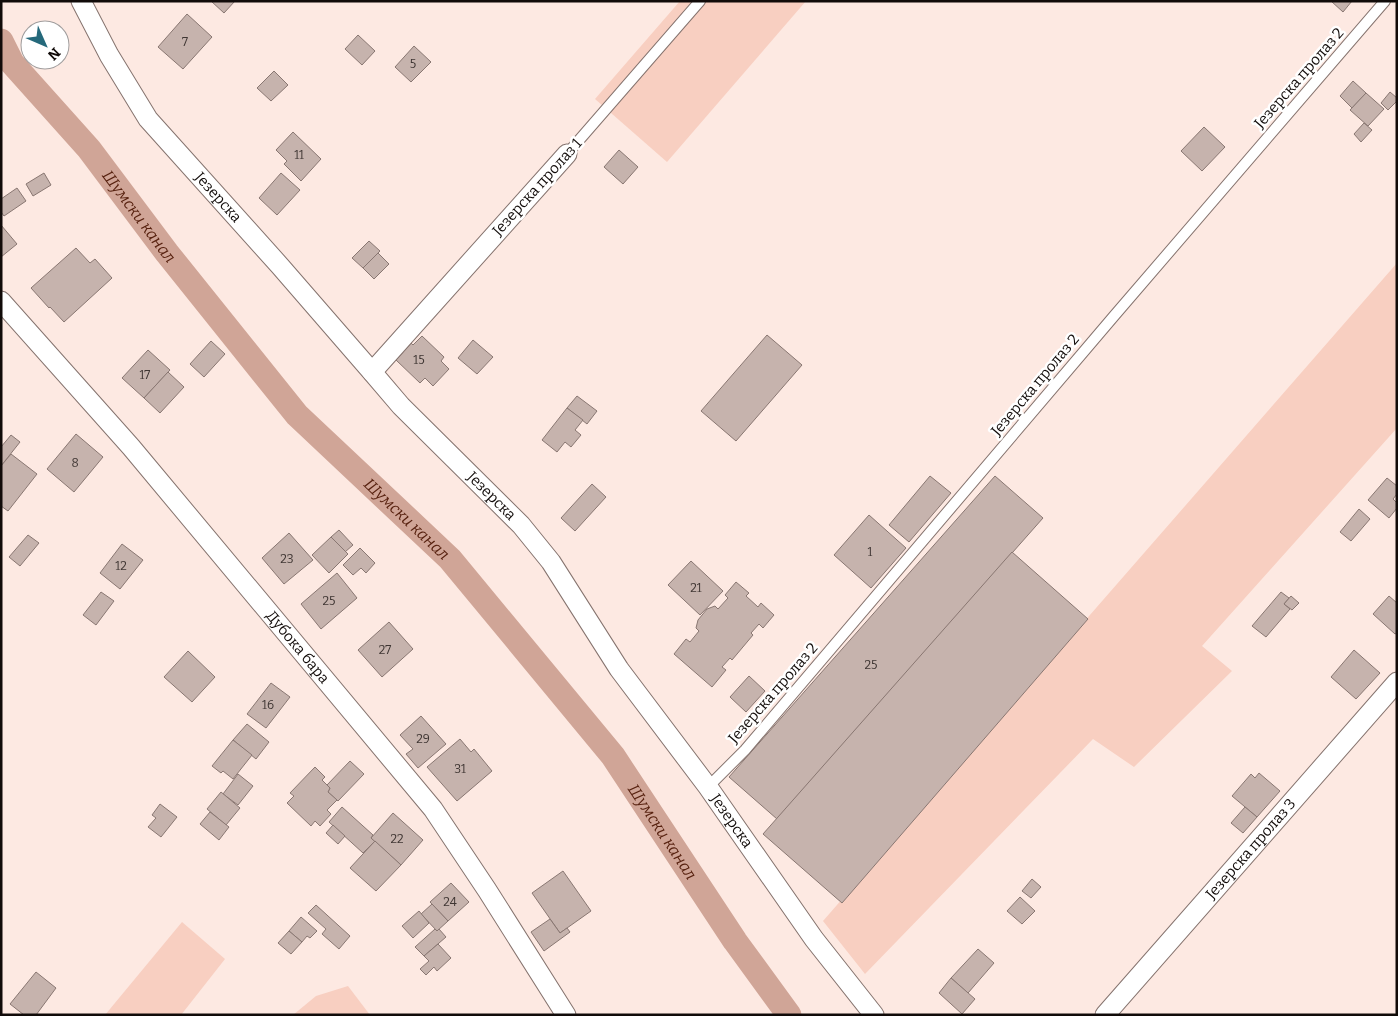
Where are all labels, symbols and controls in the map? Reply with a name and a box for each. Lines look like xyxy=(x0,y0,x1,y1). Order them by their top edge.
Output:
north arrow xyxy=(20,20,70,70)
street label: Језерска пролаз 2 xyxy=(1250,24,1347,133)
house number: 7 xyxy=(182,35,188,49)
text: N xyxy=(44,44,64,64)
house number: 5 xyxy=(410,57,416,71)
street label: Језерска пролаз 1 xyxy=(488,135,585,240)
house number: 11 xyxy=(294,148,304,162)
water label: Шумски канал xyxy=(99,166,180,266)
street label: Језерска xyxy=(190,168,246,226)
street label: Језерска пролаз 2 xyxy=(987,331,1083,440)
house number: 15 xyxy=(413,353,425,367)
house number: 17 xyxy=(140,368,150,382)
house number: 8 xyxy=(71,456,79,470)
street label: Језерска xyxy=(463,467,520,524)
water label: Шумски канал xyxy=(360,474,454,563)
house number: 1 xyxy=(868,545,873,559)
house number: 23 xyxy=(280,552,294,566)
house number: 12 xyxy=(115,559,127,573)
house number: 21 xyxy=(690,581,702,595)
house number: 25 xyxy=(323,594,335,608)
street label: Дубока бара xyxy=(262,607,333,687)
street label: Језерска пролаз 2 xyxy=(724,639,821,748)
house number: 27 xyxy=(379,643,391,657)
house number: 25 xyxy=(865,658,877,672)
house number: 16 xyxy=(262,698,274,712)
house number: 29 xyxy=(416,732,430,746)
house number: 31 xyxy=(454,762,466,776)
water label: Шумски канал xyxy=(624,780,701,883)
street label: Језерска xyxy=(706,790,757,851)
street label: Језерска пролаз 3 xyxy=(1201,795,1300,903)
house number: 22 xyxy=(390,832,404,846)
house number: 24 xyxy=(443,895,457,909)

